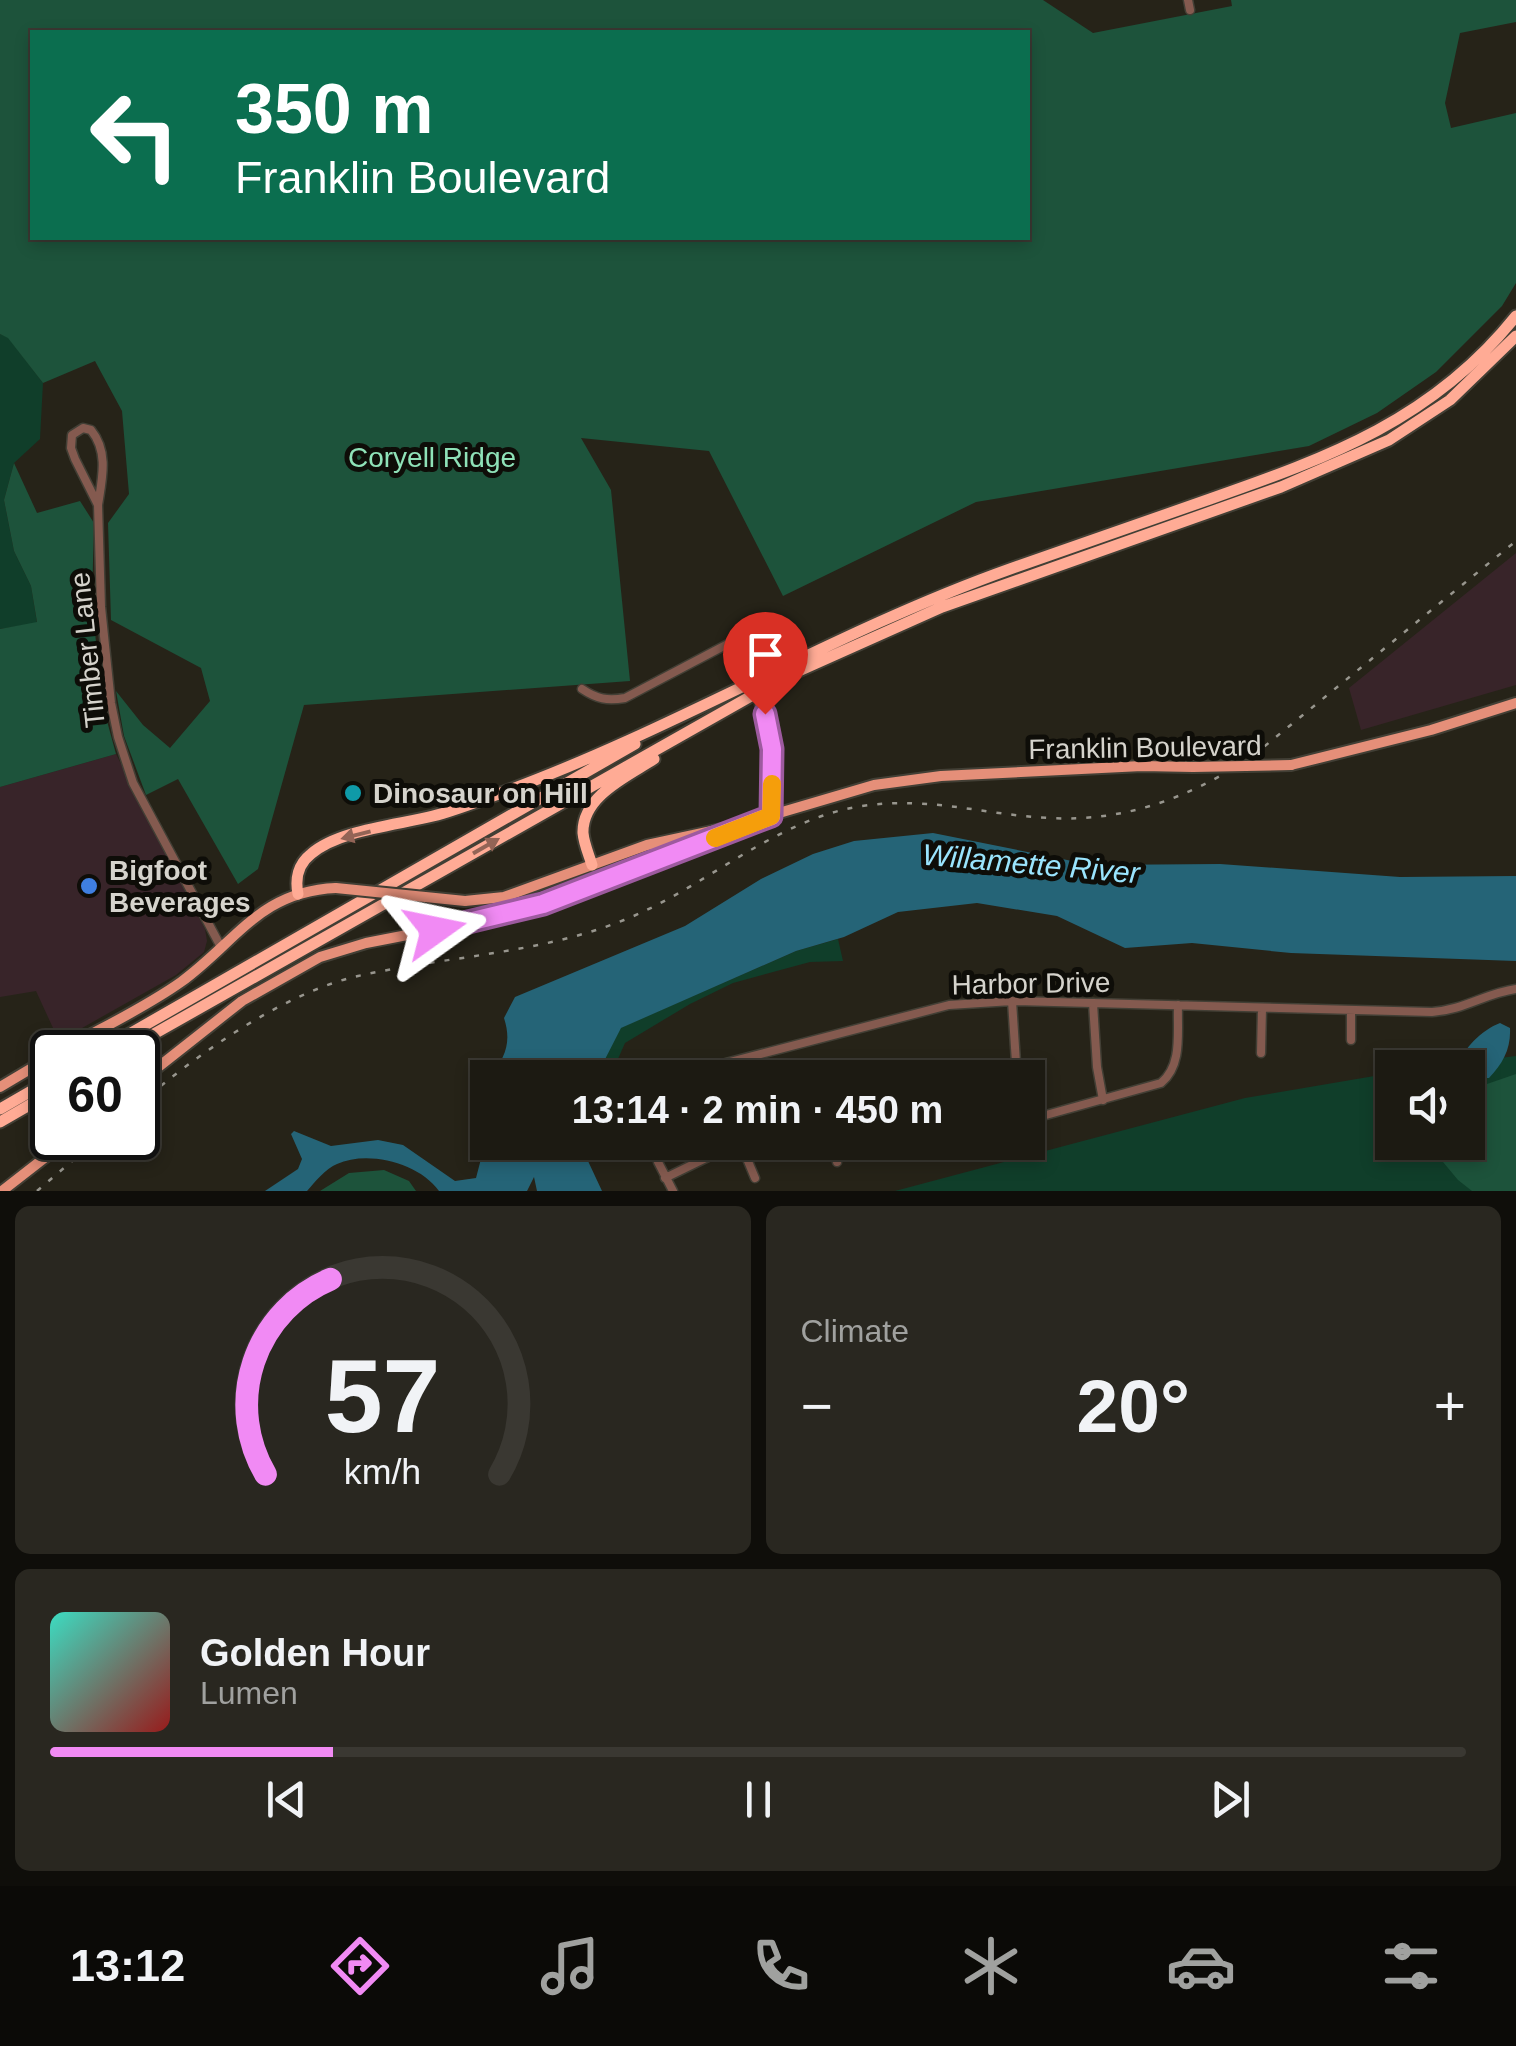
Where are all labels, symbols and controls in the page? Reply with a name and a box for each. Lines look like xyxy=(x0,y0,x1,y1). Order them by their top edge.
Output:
icon: left xyxy=(70,70,200,200)
text: 350 m xyxy=(235,70,433,148)
text: Franklin Boulevard xyxy=(235,152,610,203)
park label: Coryell Ridge xyxy=(348,442,516,473)
street label: Timber Lane xyxy=(64,571,111,729)
pin xyxy=(723,612,808,715)
icon: arrive xyxy=(738,627,793,682)
street label: Franklin Boulevard xyxy=(1028,730,1262,765)
place label: Dinosaur on Hill xyxy=(373,778,588,809)
marker: Dinosaur on Hill xyxy=(342,782,364,804)
one-way arrow xyxy=(340,828,371,843)
one-way arrow xyxy=(471,837,500,854)
water label: Willamette River xyxy=(921,838,1142,890)
place label: Bigfoot Beverages xyxy=(109,855,251,918)
marker: Bigfoot Beverages xyxy=(78,875,100,897)
position arrow xyxy=(383,878,487,982)
street label: Harbor Drive xyxy=(951,967,1111,1000)
speed limit sign: 60 xyxy=(30,1030,160,1160)
map controls xyxy=(1375,1050,1485,1160)
button: sound xyxy=(1375,1050,1485,1160)
text: 13:14 · 2 min · 450 m xyxy=(572,1089,943,1131)
text: Climate xyxy=(801,1313,909,1349)
text: 57 xyxy=(325,1338,441,1454)
text: 20° xyxy=(1077,1364,1190,1448)
text: − xyxy=(801,1375,833,1437)
text: + xyxy=(1434,1375,1466,1437)
text: km/h xyxy=(344,1452,421,1492)
text: Golden Hour xyxy=(200,1632,430,1674)
text: Lumen xyxy=(200,1675,298,1711)
icon: previous xyxy=(259,1772,314,1827)
icon: pause xyxy=(731,1772,786,1827)
icon: next xyxy=(1203,1772,1258,1827)
icon: directions xyxy=(325,1931,395,2001)
icon: music xyxy=(535,1931,605,2001)
icon: phone xyxy=(746,1931,816,2001)
icon: climate xyxy=(956,1931,1026,2001)
icon: car xyxy=(1166,1931,1236,2001)
icon: filters xyxy=(1376,1931,1446,2001)
text: 13:12 xyxy=(70,1940,185,1991)

